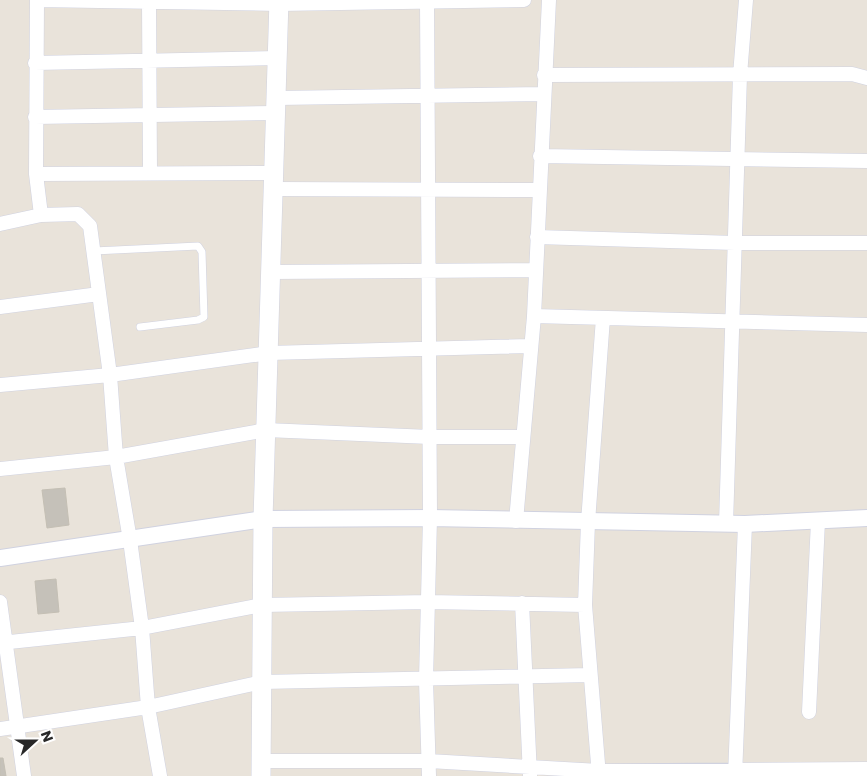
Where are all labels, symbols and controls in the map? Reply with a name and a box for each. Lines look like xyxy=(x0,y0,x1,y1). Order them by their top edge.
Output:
north arrow xyxy=(10,716,60,766)
text: N xyxy=(36,728,58,745)

